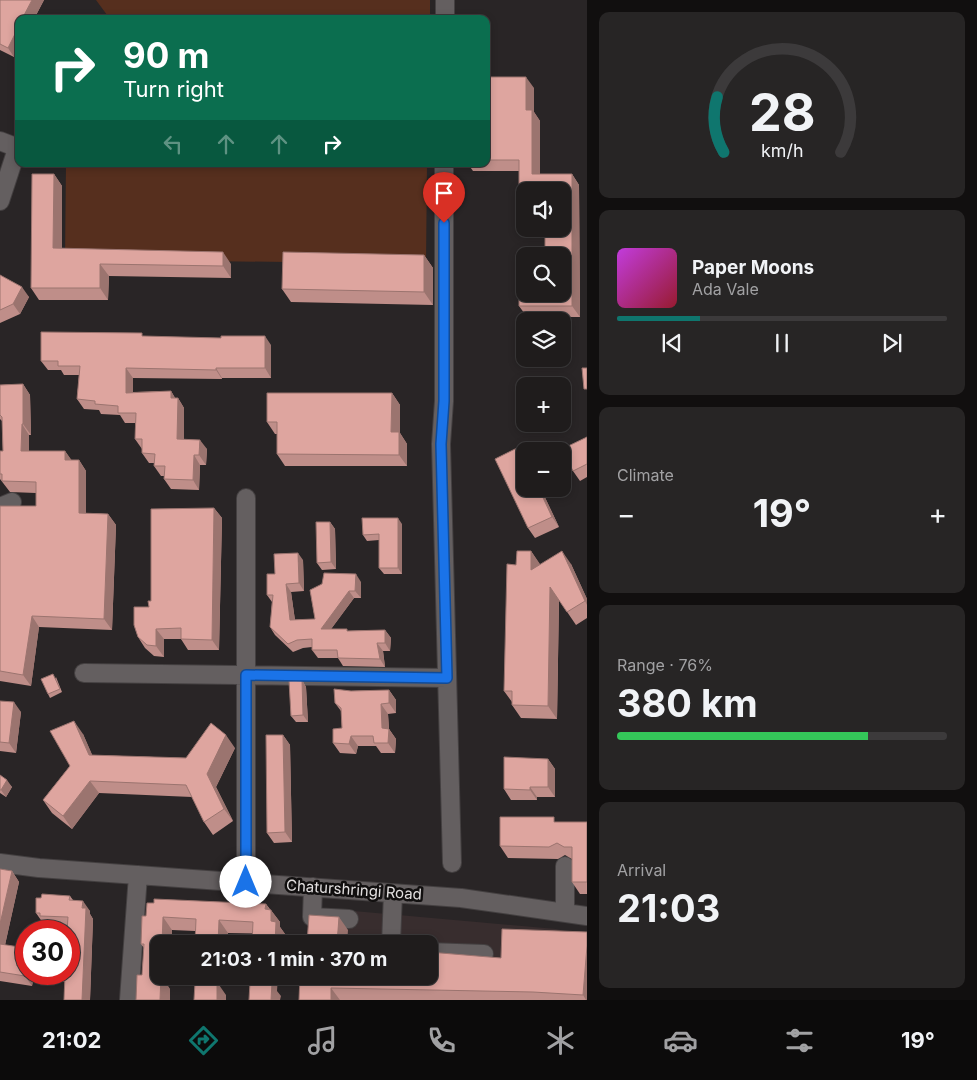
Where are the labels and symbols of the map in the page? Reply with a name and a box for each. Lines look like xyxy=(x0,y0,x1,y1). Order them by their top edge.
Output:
pin xyxy=(423,172,465,223)
position arrow xyxy=(219,855,271,907)
street label: Chaturshringi Road xyxy=(285,875,423,904)
speed limit sign: 30 xyxy=(15,920,80,985)

